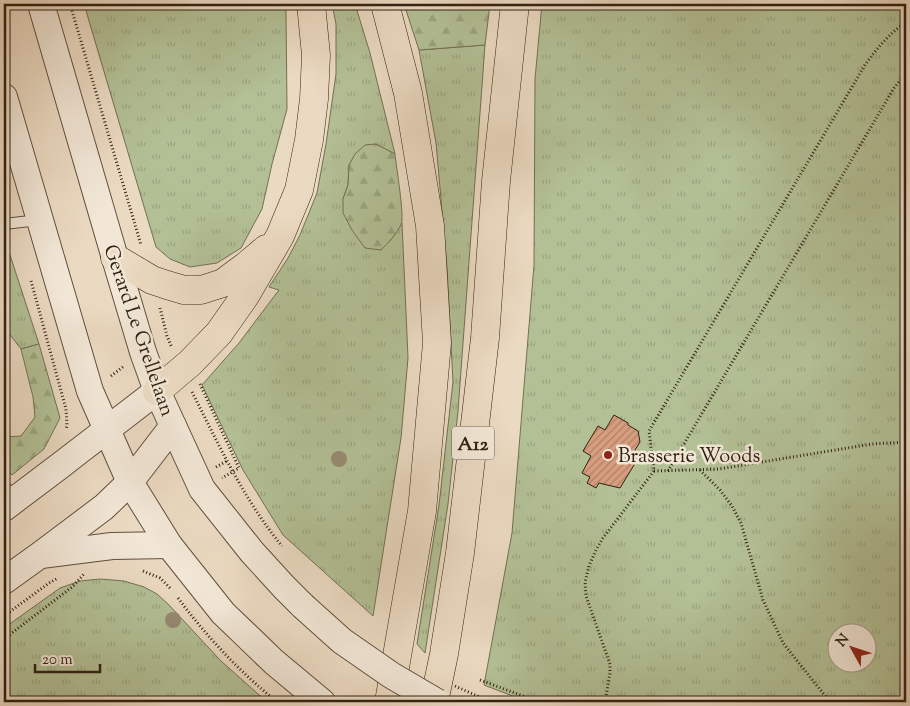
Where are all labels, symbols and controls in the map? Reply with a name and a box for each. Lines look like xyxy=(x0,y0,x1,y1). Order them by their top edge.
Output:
street label: Gerard Le Grellelaan xyxy=(95,241,181,421)
road number: A12 xyxy=(452,426,494,459)
place label: Brasserie Woods xyxy=(618,443,760,472)
marker: Brasserie Woods xyxy=(602,449,614,461)
north arrow xyxy=(828,624,878,674)
text: N xyxy=(832,630,855,652)
scale bar xyxy=(35,641,100,673)
text: 20 m xyxy=(42,650,73,671)

